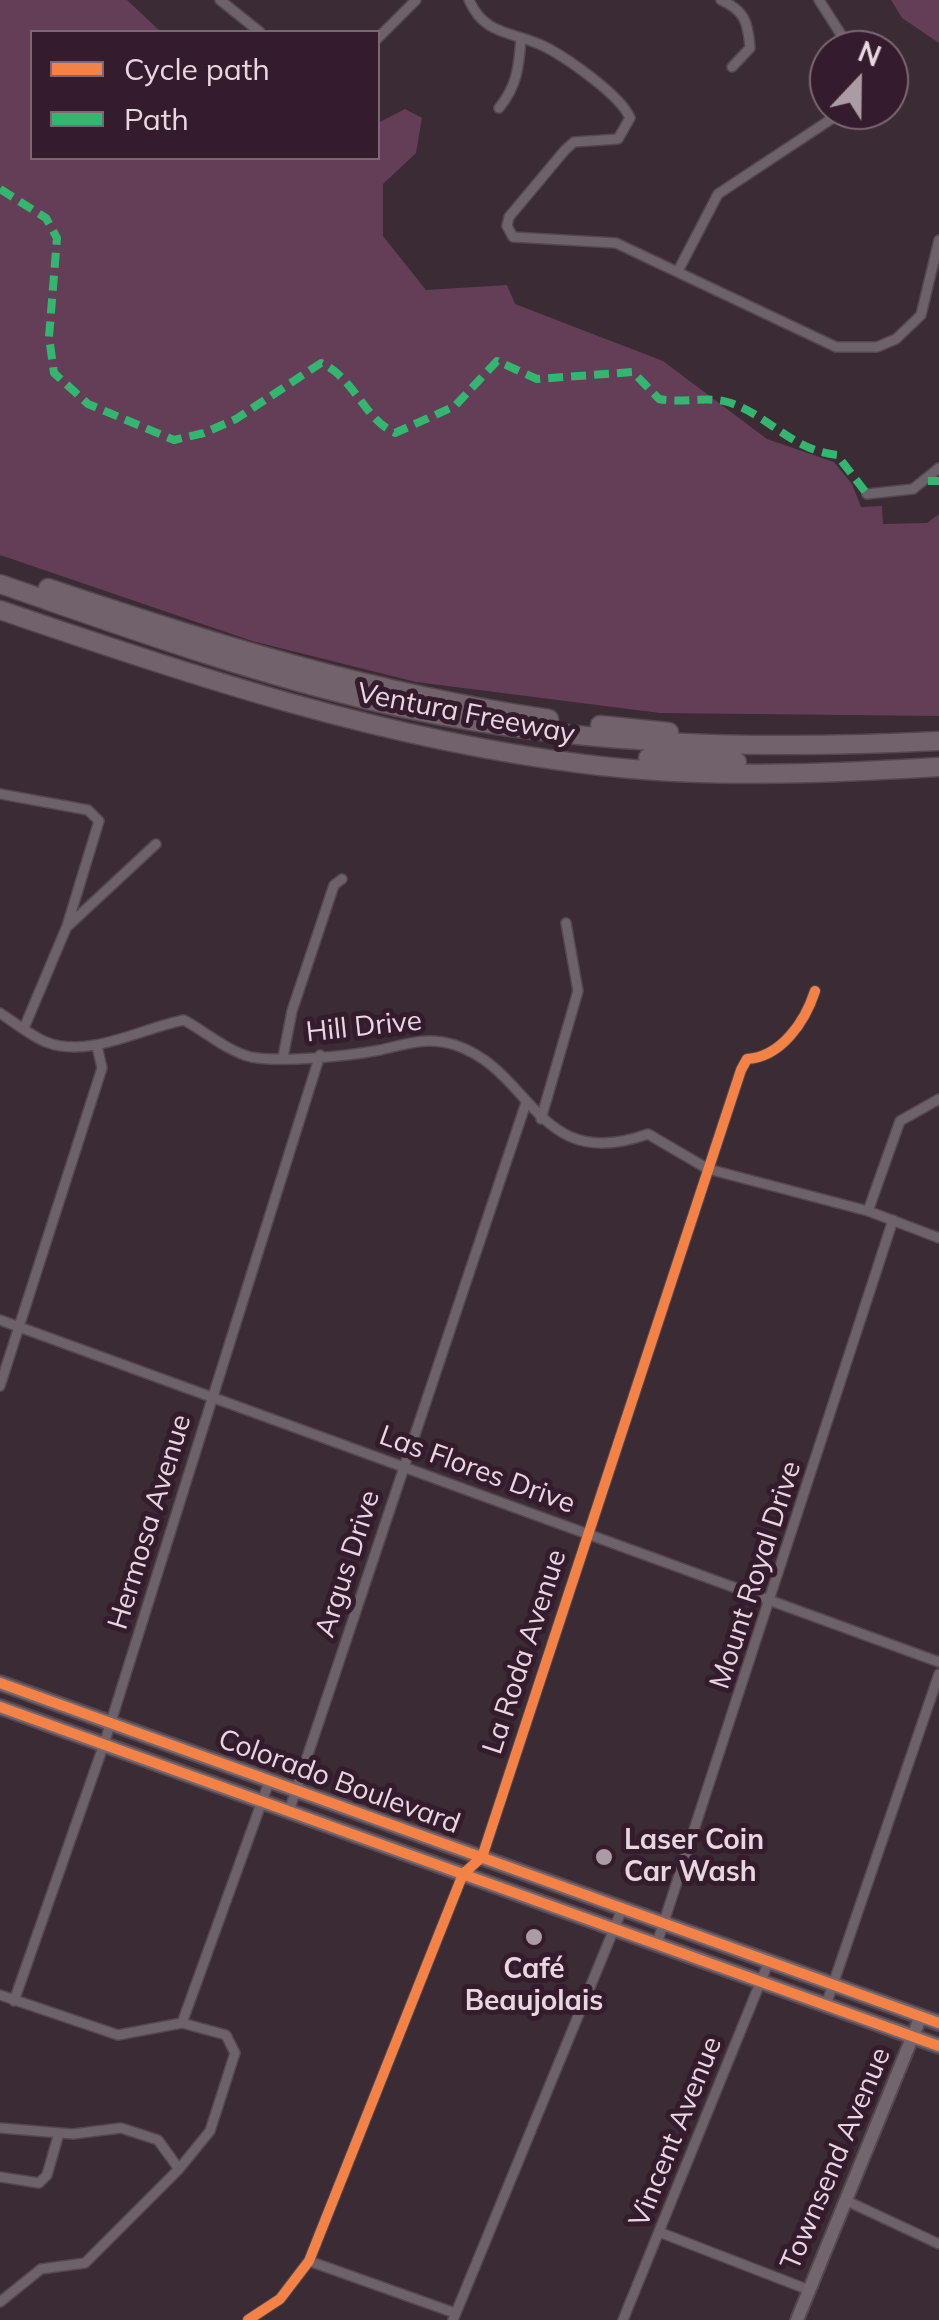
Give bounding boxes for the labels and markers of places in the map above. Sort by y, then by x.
place label: Laser Coin Car Wash [624,1824,764,1890]
marker: Laser Coin Car Wash [593,1846,615,1868]
marker: Café Beaujolais [523,1926,545,1948]
place label: Café Beaujolais [465,1953,603,2019]

